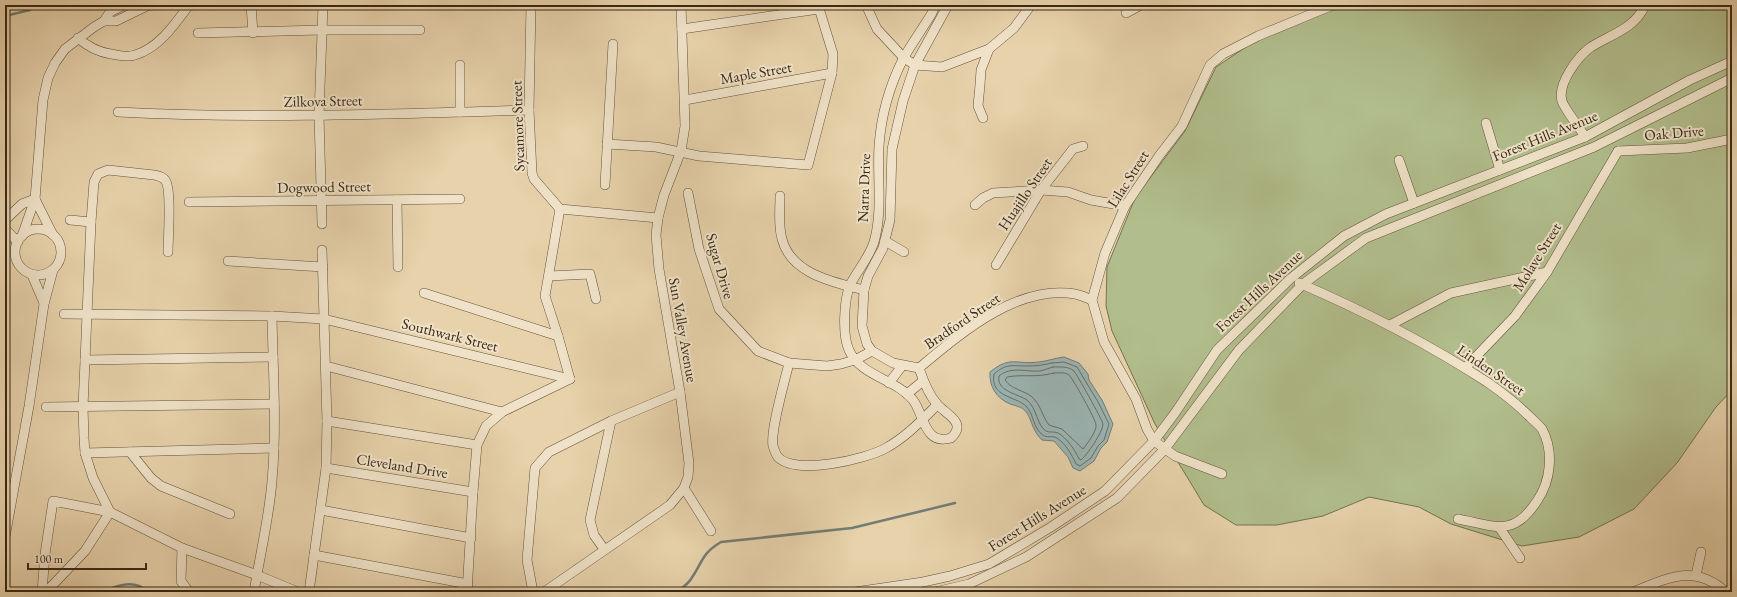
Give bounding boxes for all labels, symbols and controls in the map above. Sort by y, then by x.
street label: Maple Street [719,57,793,88]
street label: Sycamore Street [506,80,529,172]
street label: Zilkova Street [283,90,363,111]
street label: Forest Hills Avenue [1489,106,1600,165]
street label: Oak Drive [1643,120,1705,145]
street label: Lilac Street [1103,146,1153,211]
street label: Narra Drive [853,153,874,223]
street label: Huajillo Street [993,154,1056,234]
street label: Dogwood Street [277,176,371,197]
street label: Molave Street [1508,219,1565,295]
street label: Sugar Drive [702,231,739,301]
street label: Forest Hills Avenue [1211,245,1306,336]
street label: Sun Valley Avenue [665,276,702,384]
street label: Bradford Street [920,288,1004,353]
street label: Southwark Street [400,313,500,356]
street label: Linden Street [1454,340,1529,399]
street label: Cleveland Drive [355,449,449,482]
street label: Forest Hills Avenue [984,480,1089,555]
scale bar [28,545,146,571]
text: 100 m [34,551,64,567]

